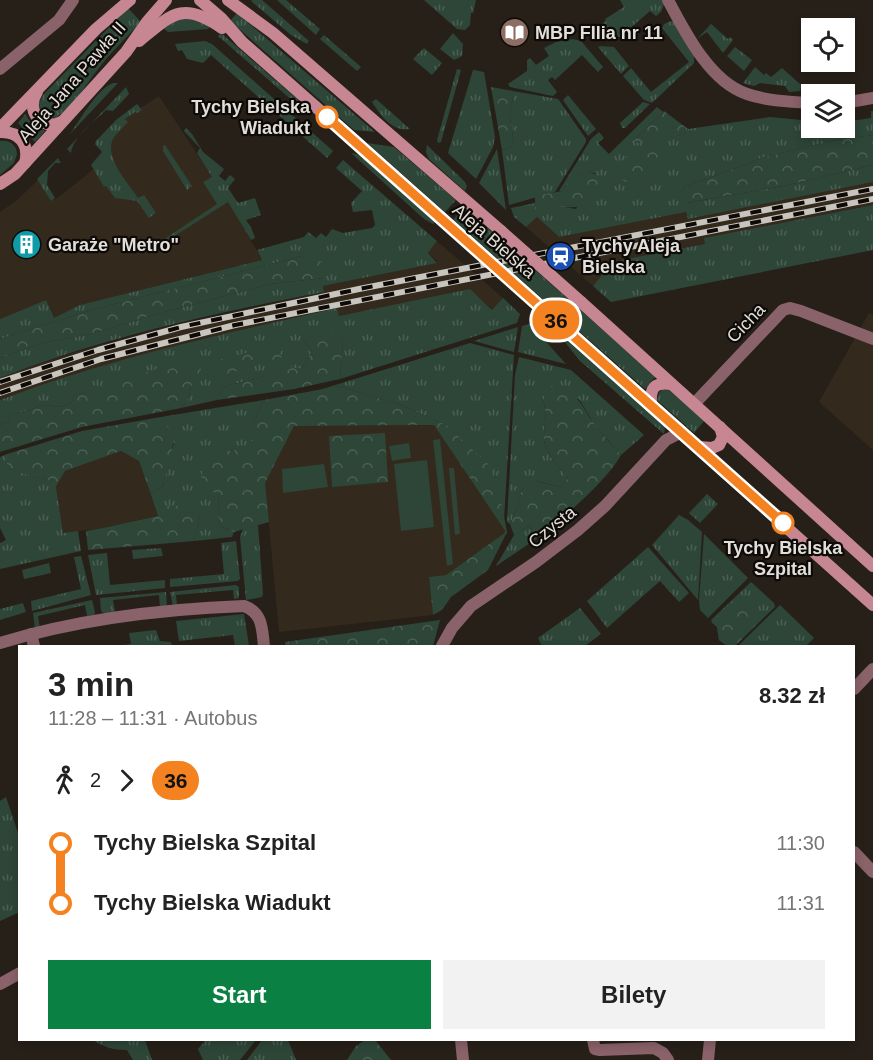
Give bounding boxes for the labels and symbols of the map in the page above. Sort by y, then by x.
library icon: MBP FIlia nr 11 [498,17,530,49]
street label: Aleja Jana Pawła II [14,18,130,146]
place label: MBP FIlia nr 11 [535,23,663,43]
place label: Tychy Bielska Wiadukt [191,97,311,138]
marker: Tychy Bielska Wiadukt [316,106,338,128]
street label: Aleja Bielska [449,200,540,283]
building icon: Garaże "Metro" [11,229,43,261]
place label: Garaże "Metro" [48,235,179,255]
place label: Tychy Aleja Bielska [582,236,681,277]
station icon: Tychy Aleja Bielska [545,240,577,272]
street label: Cicha [723,299,770,347]
line badge: 36 [529,300,583,340]
street label: Czysta [524,501,580,552]
marker: Tychy Bielska Szpital [772,512,794,534]
place label: Tychy Bielska Szpital [724,538,843,579]

